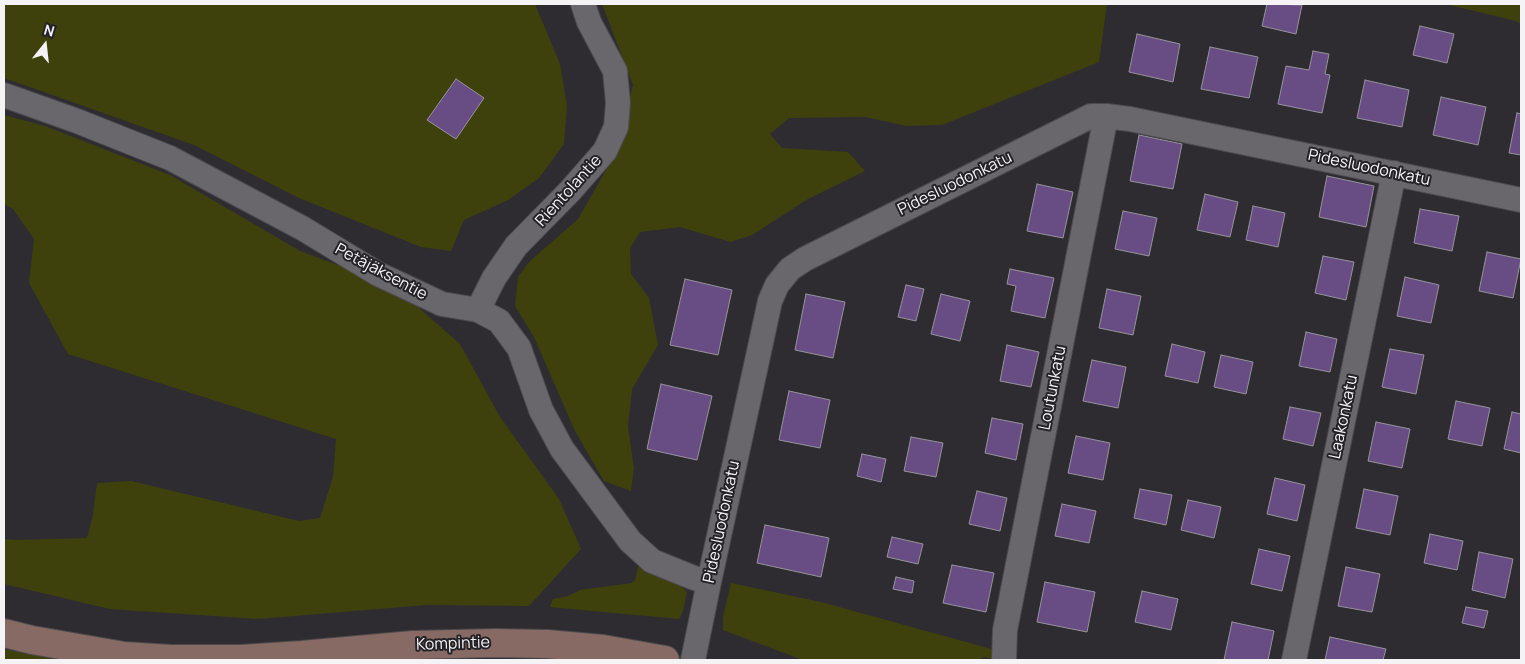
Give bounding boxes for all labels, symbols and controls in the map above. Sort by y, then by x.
north arrow [20,20,70,70]
text: N [42,20,57,41]
street label: Pidesluodonkatu [1306,146,1432,190]
street label: Pidesluodonkatu [895,148,1015,220]
street label: Rientolantie [532,151,606,231]
street label: Petäjäksentie [332,240,430,304]
street label: Loutunkatu [1035,344,1071,432]
street label: Laakonkatu [1326,373,1362,461]
street label: Pidesluodonkatu [700,459,744,585]
street label: Kompintie [416,633,490,655]

